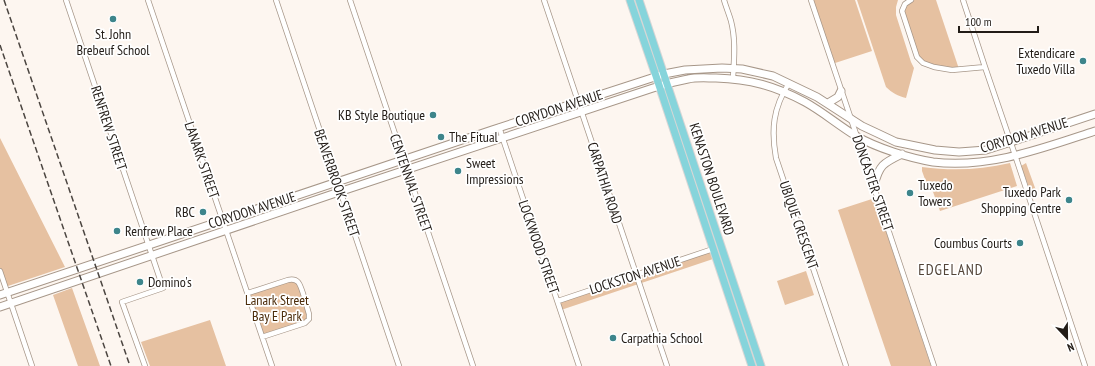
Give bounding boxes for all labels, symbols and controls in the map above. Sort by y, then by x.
scale bar [959,8,1038,34]
marker: St. John Brebeuf School [108,14,118,24]
text: 100 m [965,14,992,29]
place label: St. John Brebeuf School [76,25,150,59]
place label: Extendicare Tuxedo Villa [1016,44,1075,78]
marker: Extendicare Tuxedo Villa [1078,56,1088,66]
street label: RENFREW STREET [87,83,131,173]
street label: CORYDON AVENUE [513,85,605,131]
place label: KB Style Boutique [338,106,425,124]
marker: KB Style Boutique [428,110,438,120]
street label: CORYDON AVENUE [978,113,1070,157]
street label: LANARK STREET [180,119,224,202]
street label: KENASTON BOULEVARD [685,121,739,237]
street label: BEAVERBROOK STREET [310,127,364,240]
place label: The Fitual [449,128,499,146]
street label: CENTENNIAL STREET [386,132,436,235]
marker: The Fitual [436,132,446,142]
street label: DONCASTER STREET [848,133,898,234]
street label: CARPATHIA ROAD [583,140,627,226]
place label: Sweet Impressions [466,154,524,188]
marker: Sweet Impressions [453,166,463,176]
place label: Tuxedo Towers [918,176,953,210]
street label: UBIQUE CRESCENT [775,178,823,272]
place label: Tuxedo Park Shopping Centre [981,183,1062,217]
street label: CORYDON AVENUE [206,187,298,233]
marker: Tuxedo Towers [905,188,915,198]
marker: Tuxedo Park Shopping Centre [1064,195,1074,205]
street label: LOCKWOOD STREET [515,198,564,297]
place label: RBC [175,203,196,221]
marker: RBC [198,207,208,217]
place label: Renfrew Place [125,222,193,240]
marker: Renfrew Place [112,226,122,236]
place label: Coumbus Courts [934,234,1012,252]
marker: Coumbus Courts [1015,238,1025,248]
street label: LOCKSTON AVENUE [587,252,683,298]
district label: EDGELAND [918,260,984,279]
place label: Domino's [148,273,192,291]
marker: Domino's [135,277,145,287]
park label: Lanark Street Bay E Park [245,291,309,325]
north arrow [1047,318,1087,358]
place label: Carpathia School [621,329,703,347]
marker: Carpathia School [608,333,618,343]
text: N [1065,340,1076,355]

